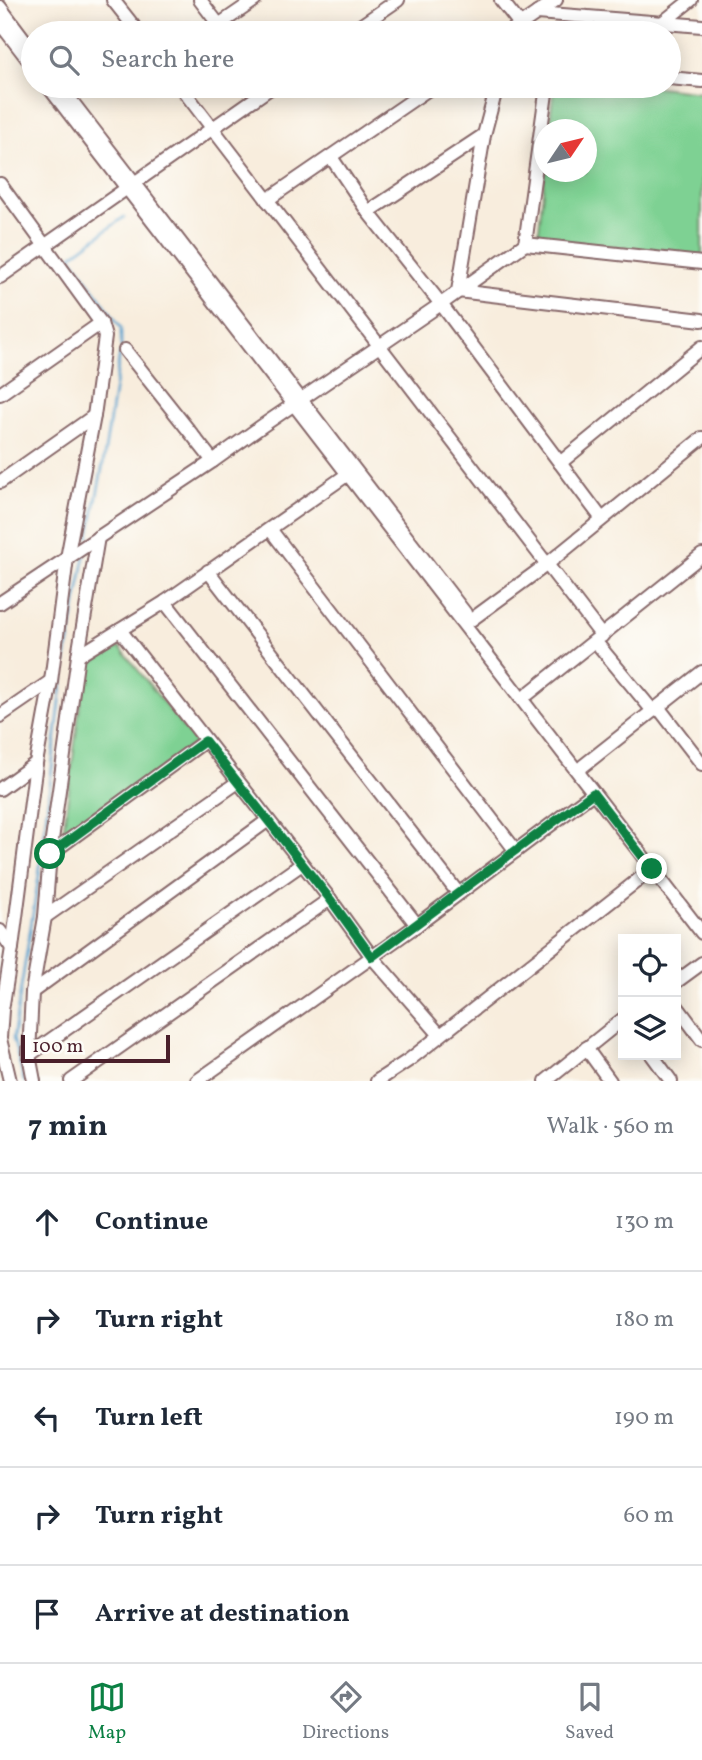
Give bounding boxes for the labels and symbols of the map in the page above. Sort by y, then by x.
north arrow [534,119,597,182]
route start [34,838,65,869]
route end [636,853,667,884]
scale bar [21,1032,170,1064]

